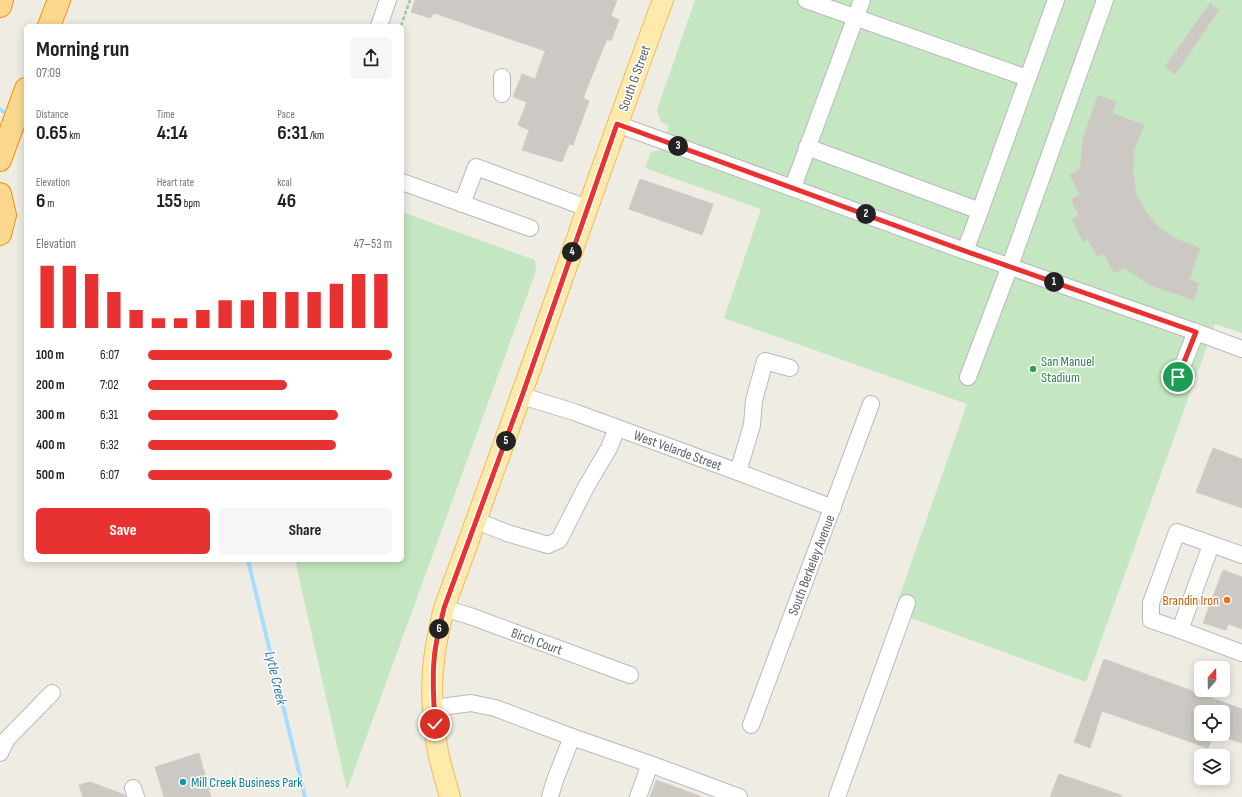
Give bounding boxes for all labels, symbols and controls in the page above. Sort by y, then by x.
text: Morning run [36,36,129,63]
button: share [350,37,392,79]
street label: South G Street [615,43,654,113]
text: 07:09 [36,65,61,81]
text: Distance [36,108,68,121]
text: Time [157,108,175,121]
text: Pace [277,108,295,121]
text: 0.65 [36,121,67,145]
text: 4:14 [157,121,188,145]
text: 6:31 [277,121,308,145]
text: km [67,129,80,142]
text: /km [308,129,324,142]
pin: 3 [668,136,688,156]
text: 3 [676,139,680,152]
text: Elevation [36,176,70,189]
text: Heart rate [157,176,194,189]
text: kcal [277,176,292,189]
text: 6 [36,189,45,213]
text: 155 [157,189,182,213]
text: 46 [277,189,296,213]
text: m [45,197,54,210]
text: bpm [182,197,200,210]
pin: 2 [856,204,876,224]
text: 2 [864,207,868,220]
text: Elevation [36,236,76,252]
text: 47–53 m [354,236,392,252]
pin: 4 [562,242,582,262]
text: 4 [569,245,575,258]
pin: 1 [1044,272,1064,292]
text: 1 [1052,275,1056,288]
text: 100 m [36,347,64,363]
text: 6:07 [100,347,119,363]
place label: San Manuel Stadium [1041,353,1094,386]
pin [1161,360,1195,394]
marker: San Manuel Stadium [1028,364,1038,374]
icon: arrive [1167,366,1189,388]
text: 200 m [36,377,65,393]
text: 7:02 [100,377,119,393]
text: 300 m [36,407,65,423]
text: 6:31 [100,407,118,423]
street label: West Velarde Street [631,427,724,474]
pin: 5 [496,431,516,451]
text: 5 [504,434,508,447]
text: 400 m [36,437,65,453]
text: 6:32 [100,437,119,453]
text: 500 m [36,467,65,483]
text: 6:07 [100,467,119,483]
button: Save [36,508,210,554]
button: Share [218,508,392,554]
street label: South Berkeley Avenue [784,512,839,618]
place label: Brandin Iron [1163,592,1219,609]
marker: Brandin Iron [1222,595,1232,605]
pin: 6 [429,619,449,639]
text: 6 [436,622,442,635]
street label: Birch Court [509,624,565,659]
water label: Lytle Creek [260,649,291,707]
north arrow [1194,661,1230,697]
map controls [1194,661,1230,785]
button: locate [1194,705,1230,741]
pin [418,707,452,741]
icon: check [424,713,446,735]
button: layers [1194,749,1230,785]
place label: Mill Creek Business Park [191,774,303,791]
marker: Mill Creek Business Park [178,777,188,787]

